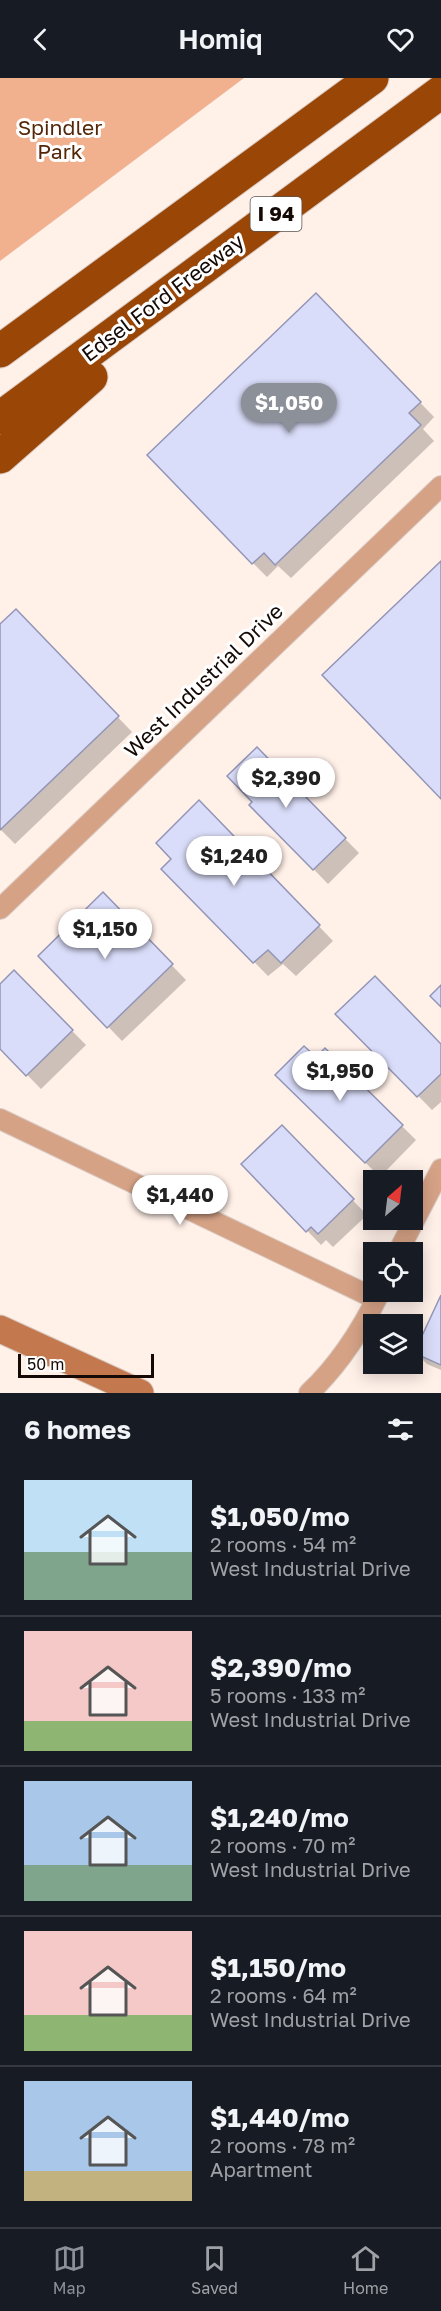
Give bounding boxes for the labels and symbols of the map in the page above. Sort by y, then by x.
park label: Spindler Park [18,114,102,164]
road number: I 94 [250,197,302,231]
street label: Edsel Ford Freeway [76,228,249,367]
pin: $1,050 [240,383,338,434]
street label: West Industrial Drive [119,598,288,763]
pin: $2,390 [237,758,335,809]
pin: $1,240 [185,836,283,887]
pin: $1,150 [56,909,154,960]
pin: $1,950 [291,1051,389,1102]
north arrow [363,1170,423,1230]
pin: $1,440 [131,1175,229,1226]
scale bar [18,1351,154,1378]

